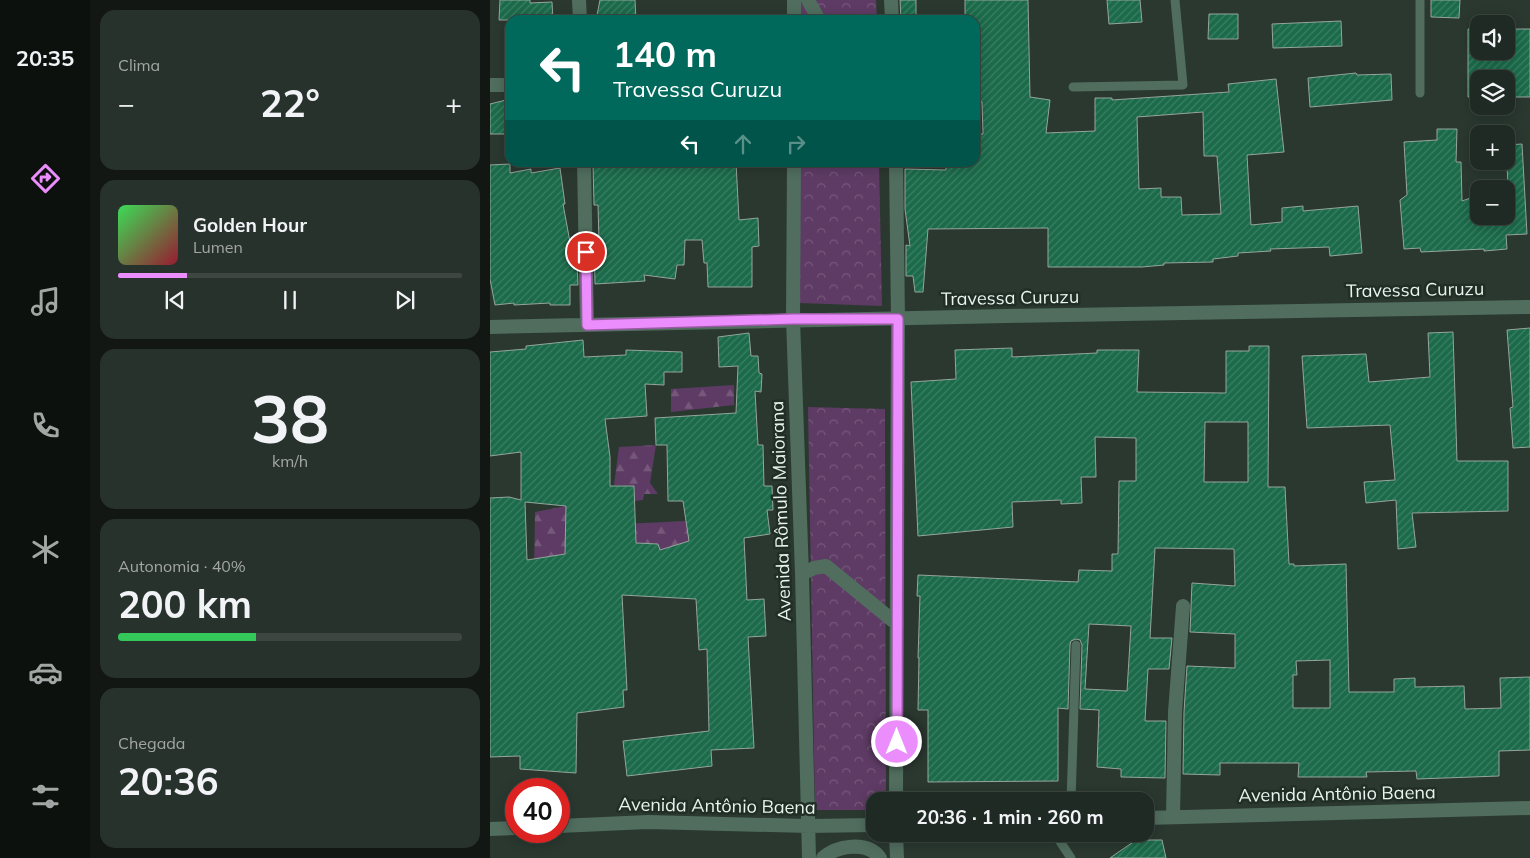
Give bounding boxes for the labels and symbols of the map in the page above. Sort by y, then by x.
pin [565,231,607,273]
street label: Travessa Curuzu [1346,277,1484,302]
street label: Travessa Curuzu [941,285,1079,310]
street label: Avenida Rômulo Maiorana [765,400,796,622]
position arrow [870,715,922,767]
speed limit sign: 40 [505,778,570,843]
street label: Avenida Antônio Baena [1238,780,1436,807]
street label: Avenida Antônio Baena [618,792,816,819]

